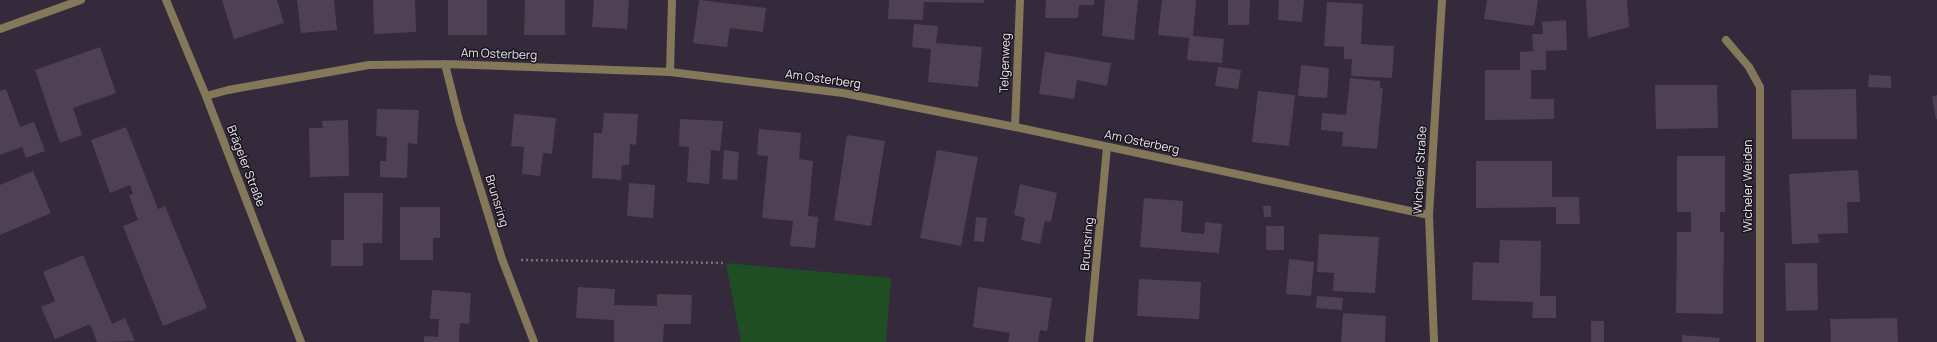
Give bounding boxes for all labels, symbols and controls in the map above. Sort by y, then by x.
street label: Telgenweg [995,33,1014,93]
street label: Am Osterberg [461,44,537,63]
street label: Am Osterberg [784,65,862,92]
street label: Brägeler Straße [223,123,270,209]
street label: Am Osterberg [1103,125,1181,158]
street label: Wicheler Straße [1409,125,1430,214]
street label: Wicheler Weiden [1739,140,1756,232]
street label: Brunsring [482,173,513,229]
street label: Brunsring [1076,217,1097,271]

